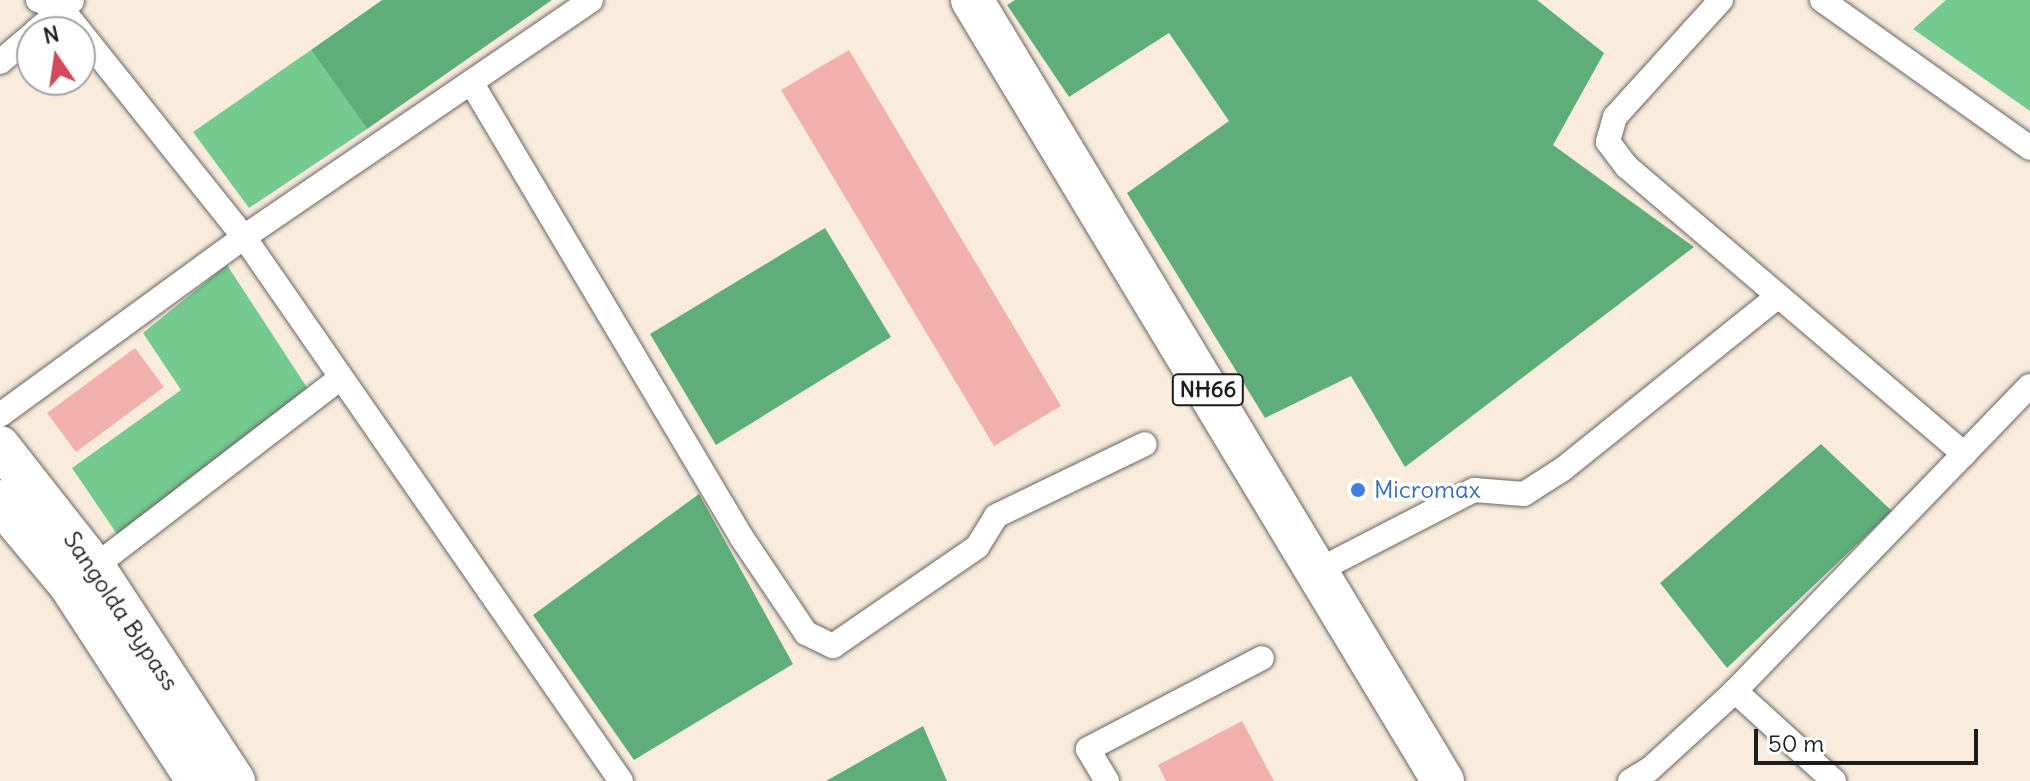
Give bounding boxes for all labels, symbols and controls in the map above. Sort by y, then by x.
north arrow [16,16,96,96]
text: N [40,19,62,50]
road number: NH66 [1170,372,1246,408]
place label: Micromax [1374,476,1481,504]
marker: Micromax [1349,481,1367,499]
street label: Sangolda Bypass [57,526,185,696]
scale bar [1758,713,1982,763]
text: 50 m [1768,728,1824,758]

